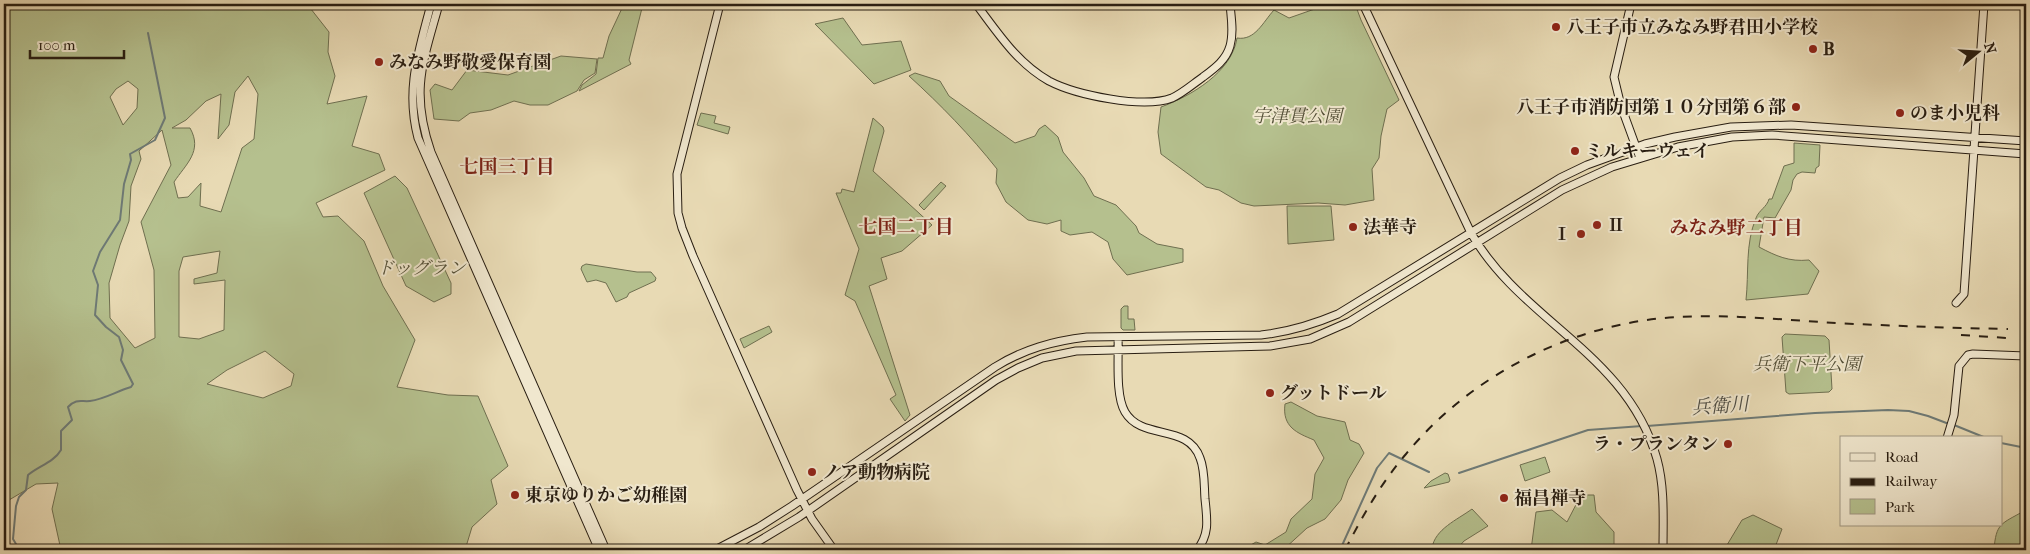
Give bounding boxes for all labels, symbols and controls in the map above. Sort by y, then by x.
place label: 八王子市立みなみ野君田小学校 [1566,17,1818,38]
marker: 八王子市立みなみ野君田小学校 [1550,21,1562,33]
scale bar [30,28,124,60]
north arrow [1952,28,2002,78]
text: 100 m [38,36,76,54]
place label: B [1823,39,1835,60]
text: N [1980,40,2000,56]
marker: B [1807,43,1819,55]
place label: みなみ野敬愛保育園 [389,52,551,73]
marker: みなみ野敬愛保育園 [373,56,385,68]
place label: 八王子市消防団第１０分団第６部 [1516,97,1786,118]
marker: 八王子市消防団第１０分団第６部 [1790,101,1802,113]
place label: のま小児科 [1910,103,2000,124]
park label: 宇津貫公園 [1252,106,1345,127]
marker: のま小児科 [1894,107,1906,119]
place label: ミルキーウェイ [1585,141,1710,162]
marker: ミルキーウェイ [1569,145,1581,157]
district label: 七国三丁目 [459,156,555,178]
place label: Ⅱ [1607,215,1625,236]
district label: 七国二丁目 [858,216,954,238]
place label: 法華寺 [1363,217,1417,238]
district label: みなみ野二丁目 [1669,217,1803,239]
marker: Ⅱ [1591,219,1603,231]
marker: 法華寺 [1347,221,1359,233]
place label: Ⅰ [1553,224,1571,245]
marker: Ⅰ [1575,228,1587,240]
park label: ドッグラン [376,258,467,279]
park label: 兵衛下平公園 [1753,354,1864,375]
place label: グットドール [1280,383,1387,404]
marker: グットドール [1264,387,1276,399]
water label: 兵衛川 [1691,393,1751,419]
place label: ラ・プランタン [1593,434,1718,455]
legend [1840,436,2002,526]
marker: ラ・プランタン [1722,438,1734,450]
text: Road [1885,448,1919,466]
place label: ノア動物病院 [822,462,930,483]
marker: ノア動物病院 [806,466,818,478]
text: Railway [1885,472,1938,490]
place label: 東京ゆりかご幼稚園 [525,485,687,506]
place label: 福昌禅寺 [1514,488,1586,509]
marker: 東京ゆりかご幼稚園 [509,489,521,501]
marker: 福昌禅寺 [1498,492,1510,504]
text: Park [1885,498,1915,516]

